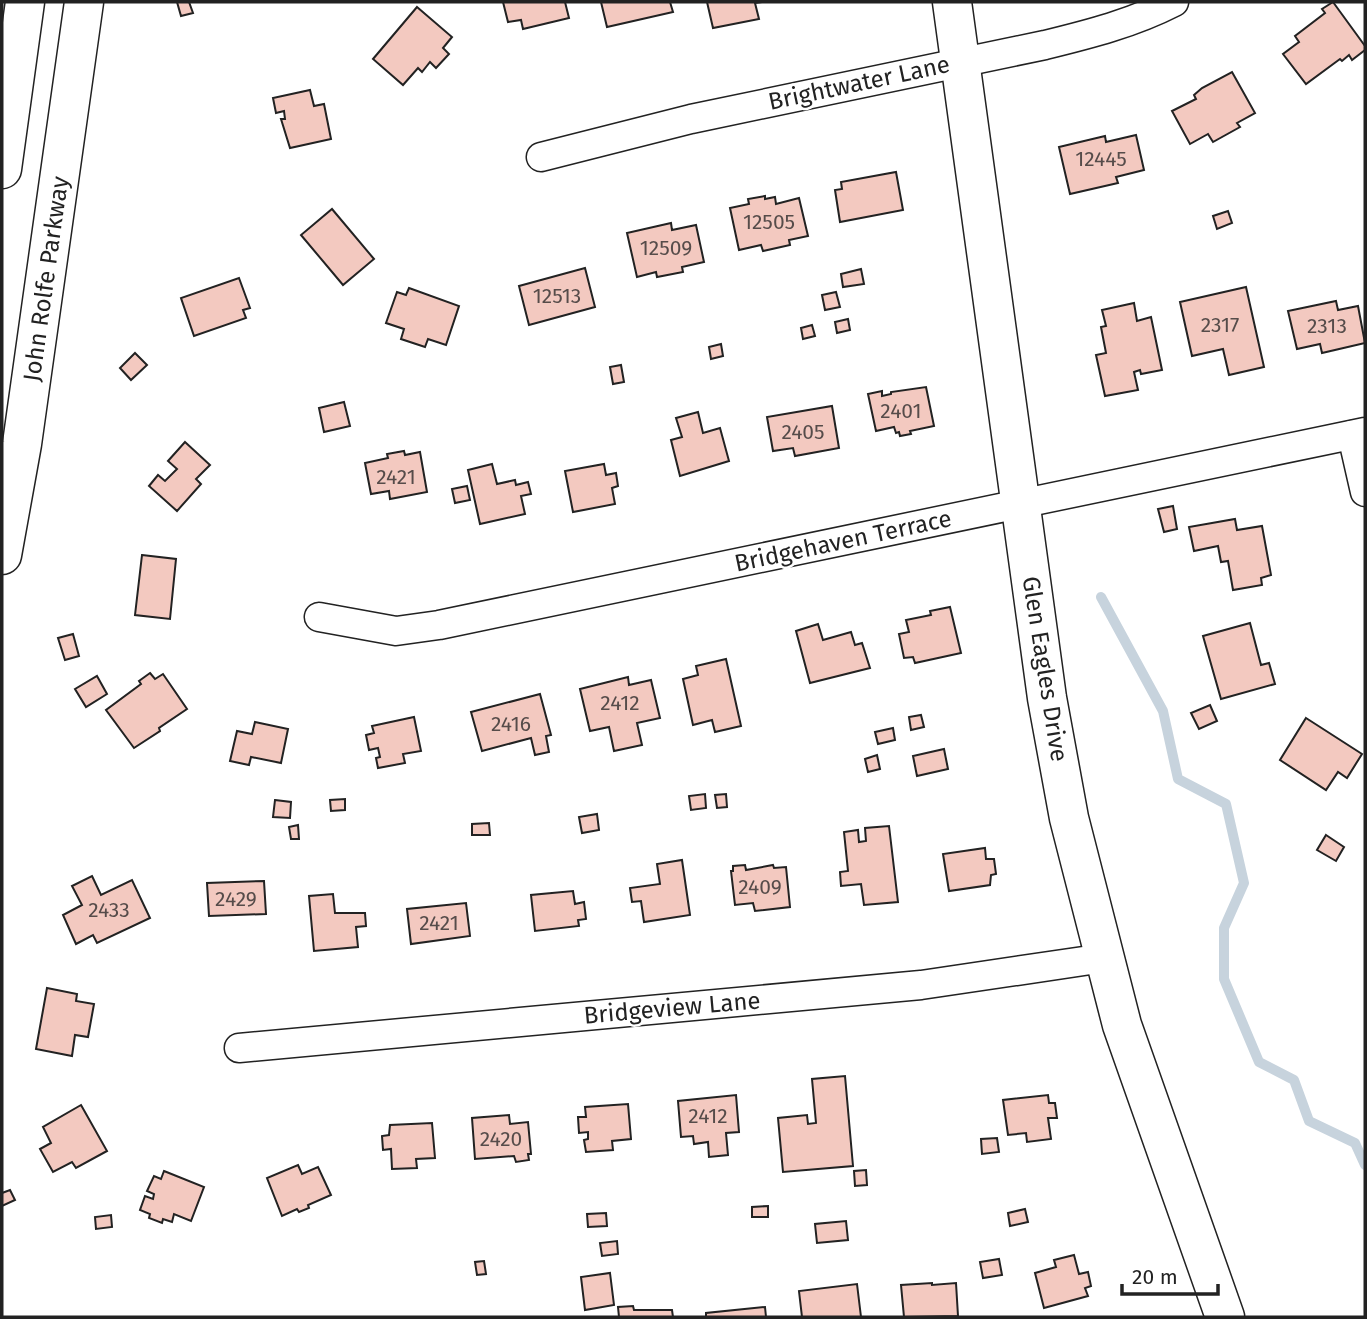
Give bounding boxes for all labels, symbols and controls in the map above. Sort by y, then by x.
street label: Brightwater Lane [766,50,952,116]
house number: 12445 [1075,146,1127,172]
street label: John Rolfe Parkway [18,174,74,383]
house number: 12505 [743,209,795,235]
house number: 12509 [640,235,692,261]
house number: 12513 [533,283,581,309]
house number: 2317 [1201,312,1239,338]
house number: 2313 [1307,313,1347,339]
house number: 2401 [880,398,922,424]
house number: 2405 [781,419,825,445]
house number: 2421 [376,464,416,490]
street label: Bridgehaven Terrace [732,504,954,578]
street label: Glen Eagles Drive [1017,574,1073,764]
house number: 2412 [600,690,640,716]
house number: 2416 [491,711,531,737]
house number: 2409 [738,874,782,900]
house number: 2429 [215,886,257,912]
house number: 2433 [88,897,130,923]
house number: 2421 [419,910,459,936]
street label: Bridgeview Lane [583,986,761,1030]
house number: 2412 [688,1103,728,1129]
house number: 2420 [480,1126,522,1152]
scale bar [1122,1252,1218,1296]
text: 20 m [1132,1264,1178,1290]

